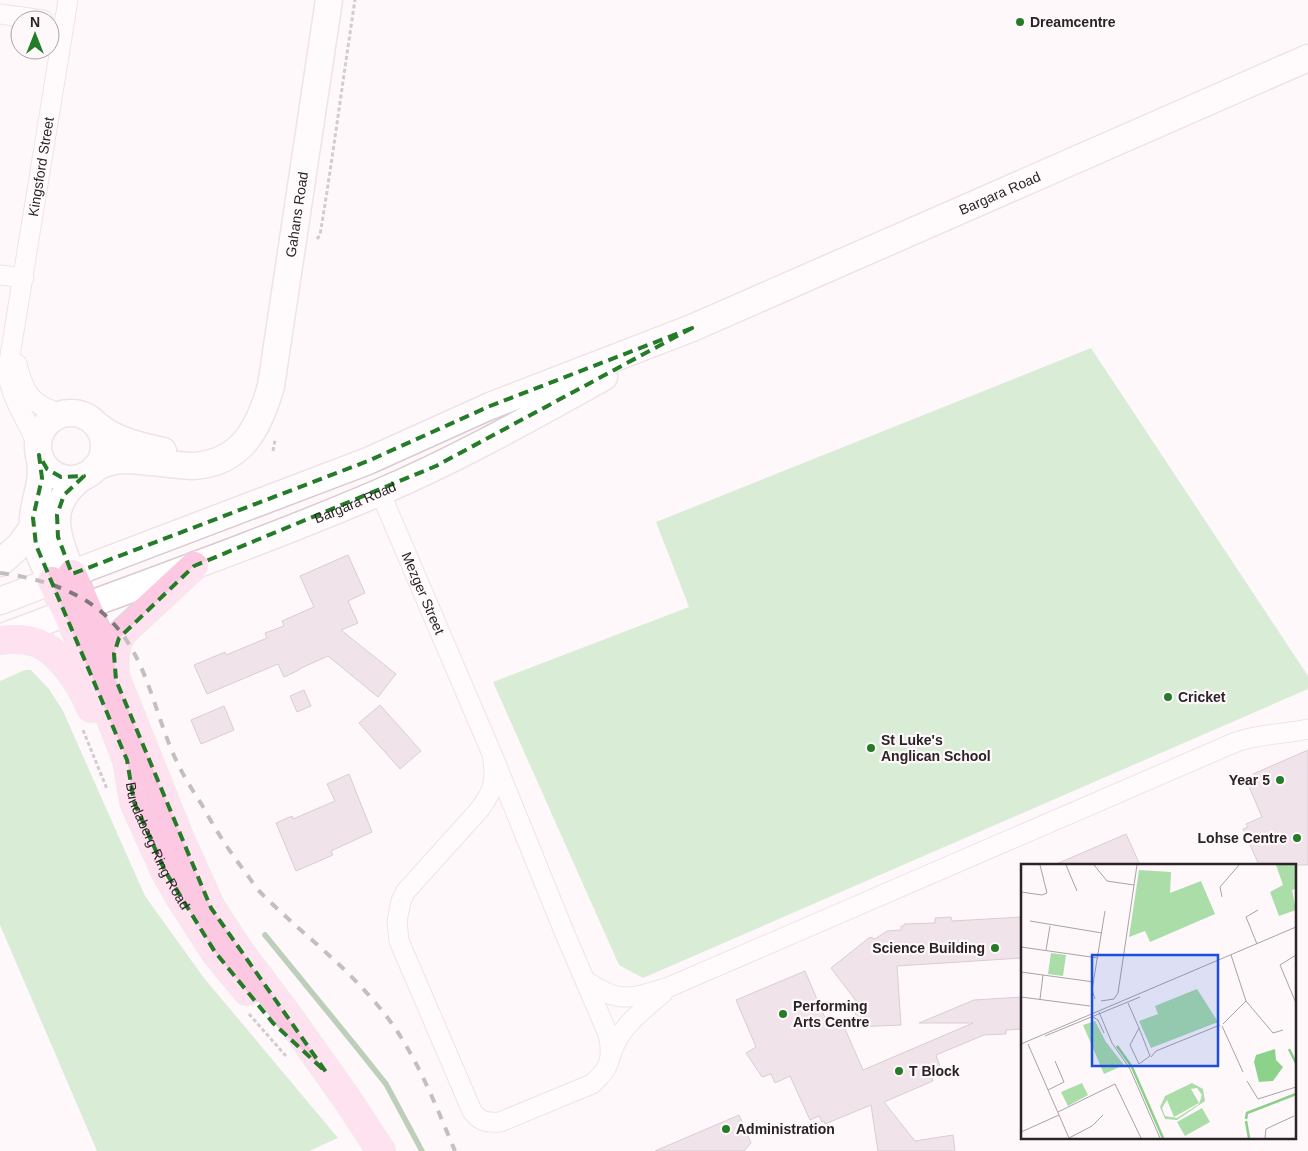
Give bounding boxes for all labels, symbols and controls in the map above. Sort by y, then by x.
north arrow [10,10,60,60]
text: N [30,14,40,30]
place label: Dreamcentre [1030,14,1116,30]
marker: Dreamcentre [1014,16,1026,28]
street label: Kingsford Street [25,116,57,218]
street label: Bargara Road [956,168,1043,218]
street label: Gahans Road [282,171,311,258]
street label: Bargara Road [312,478,398,527]
street label: Mezger Street [399,550,448,637]
place label: Cricket [1178,689,1226,705]
marker: Cricket [1162,691,1174,703]
place label: St Luke's Anglican School [881,732,991,764]
marker: St Luke's Anglican School [865,742,877,754]
place label: Year 5 [1229,772,1270,788]
marker: Year 5 [1274,774,1286,786]
street label: Bundaberg Ring Road [123,781,194,912]
place label: Lohse Centre [1198,830,1287,846]
marker: Lohse Centre [1291,832,1303,844]
inset map [1021,864,1296,1138]
place label: Science Building [872,940,985,956]
marker: Science Building [989,942,1001,954]
place label: Performing Arts Centre [793,998,869,1030]
marker: Performing Arts Centre [777,1008,789,1020]
place label: T Block [909,1063,960,1079]
marker: T Block [893,1065,905,1077]
place label: Administration [736,1121,835,1137]
marker: Administration [720,1123,732,1135]

